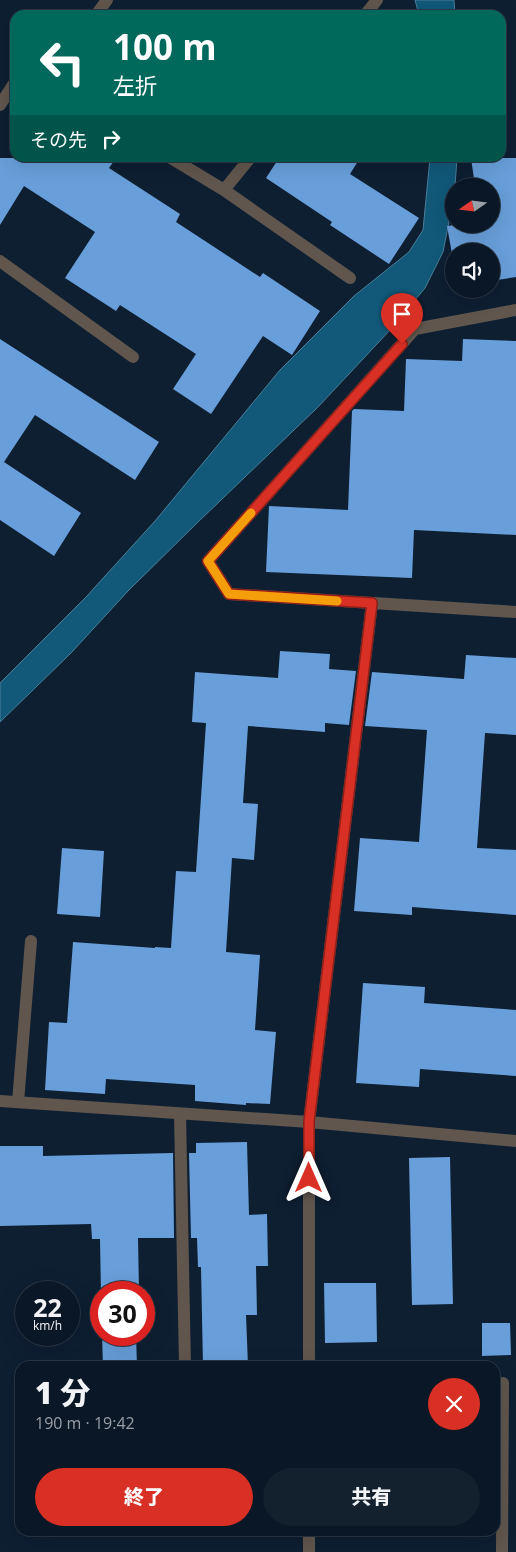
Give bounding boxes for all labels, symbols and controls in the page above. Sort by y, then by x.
text: 100 m [113,23,217,70]
icon: left [30,30,95,95]
text: 左折 [113,70,157,100]
icon: right [97,125,125,153]
text: その先 [30,127,87,153]
north arrow [445,178,500,232]
map controls [445,178,500,298]
button: sound [445,243,500,298]
pin [381,293,423,344]
icon: arrive [388,300,416,328]
position arrow [282,1151,334,1203]
speed limit sign: 30 [90,1281,155,1346]
text: 22 [33,1290,62,1324]
text: km/h [33,1317,62,1334]
text: 1 分 [35,1372,90,1413]
button: close [428,1378,480,1430]
text: 190 m · 19:42 [35,1412,135,1434]
button: 終了 [35,1468,253,1526]
button: 共有 [263,1468,480,1526]

